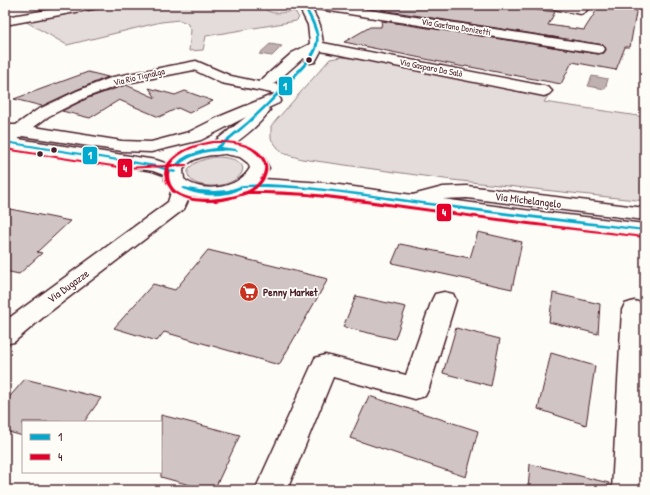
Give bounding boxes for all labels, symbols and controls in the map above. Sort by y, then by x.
street label: Via Gaetano Donizetti [420,16,492,38]
unlabelled marker [304,55,314,65]
street label: Via Gasparo Da Salò [398,56,464,80]
street label: Via Rio Tignalga [112,65,166,89]
line badge: 1 [278,76,293,96]
text: 1 [283,79,287,93]
unlabelled marker [49,145,59,155]
line badge: 1 [82,146,98,165]
text: 1 [88,148,92,162]
unlabelled marker [35,149,45,159]
line badge: 4 [117,158,133,178]
text: 4 [123,161,127,175]
street label: Via Michelangelo [494,189,562,211]
line badge: 4 [436,203,452,222]
text: 4 [442,205,446,219]
street label: Via Dugazze [44,266,92,306]
supermarket icon: Penny Market [238,281,260,303]
place label: Penny Market [263,285,319,300]
legend [22,421,162,473]
text: 1 [58,428,62,445]
text: 4 [58,448,63,465]

